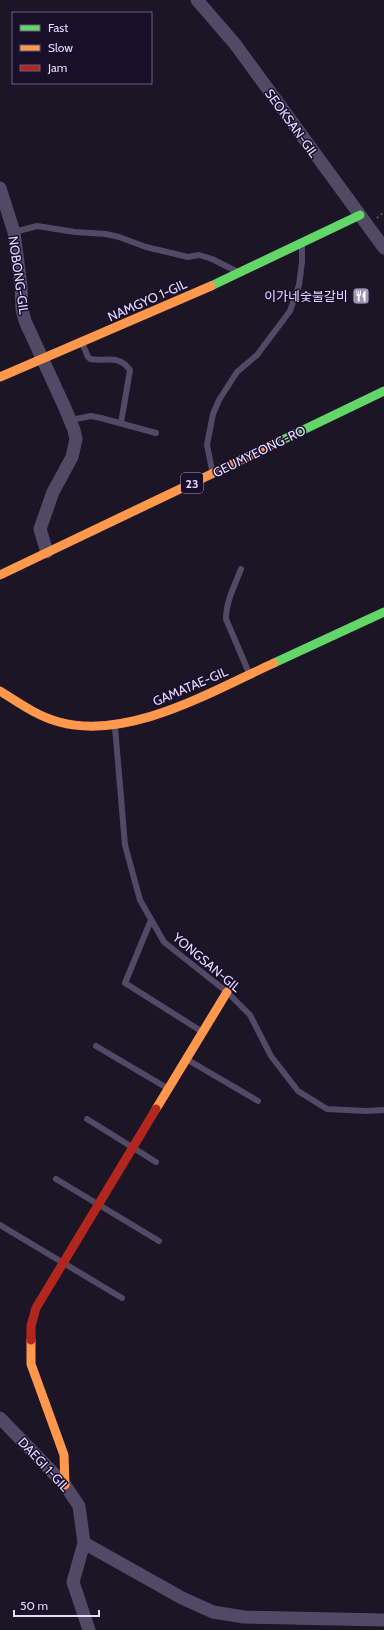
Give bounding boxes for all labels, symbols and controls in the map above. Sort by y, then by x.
legend [12,12,152,84]
text: Fast [48,20,68,35]
text: Slow [48,40,73,55]
text: Jam [47,60,67,75]
street label: SEOKSAN-GIL [262,86,322,161]
street label: NOBONG-GIL [6,235,32,316]
street label: NAMGYO 1-GIL [105,275,189,325]
restaurant icon: 이가네숯불갈비 [351,286,371,306]
place label: 이가네숯불갈비 [264,288,348,304]
street label: GEUMYEONG-RO [210,422,308,480]
road number: 23 [181,473,203,493]
street label: GAMATAE-GIL [150,663,230,709]
street label: YONGSAN-GIL [169,928,245,995]
street label: DAEGI 1-GIL [15,1434,73,1495]
scale bar [14,1592,99,1618]
text: 50 m [20,1598,48,1613]

